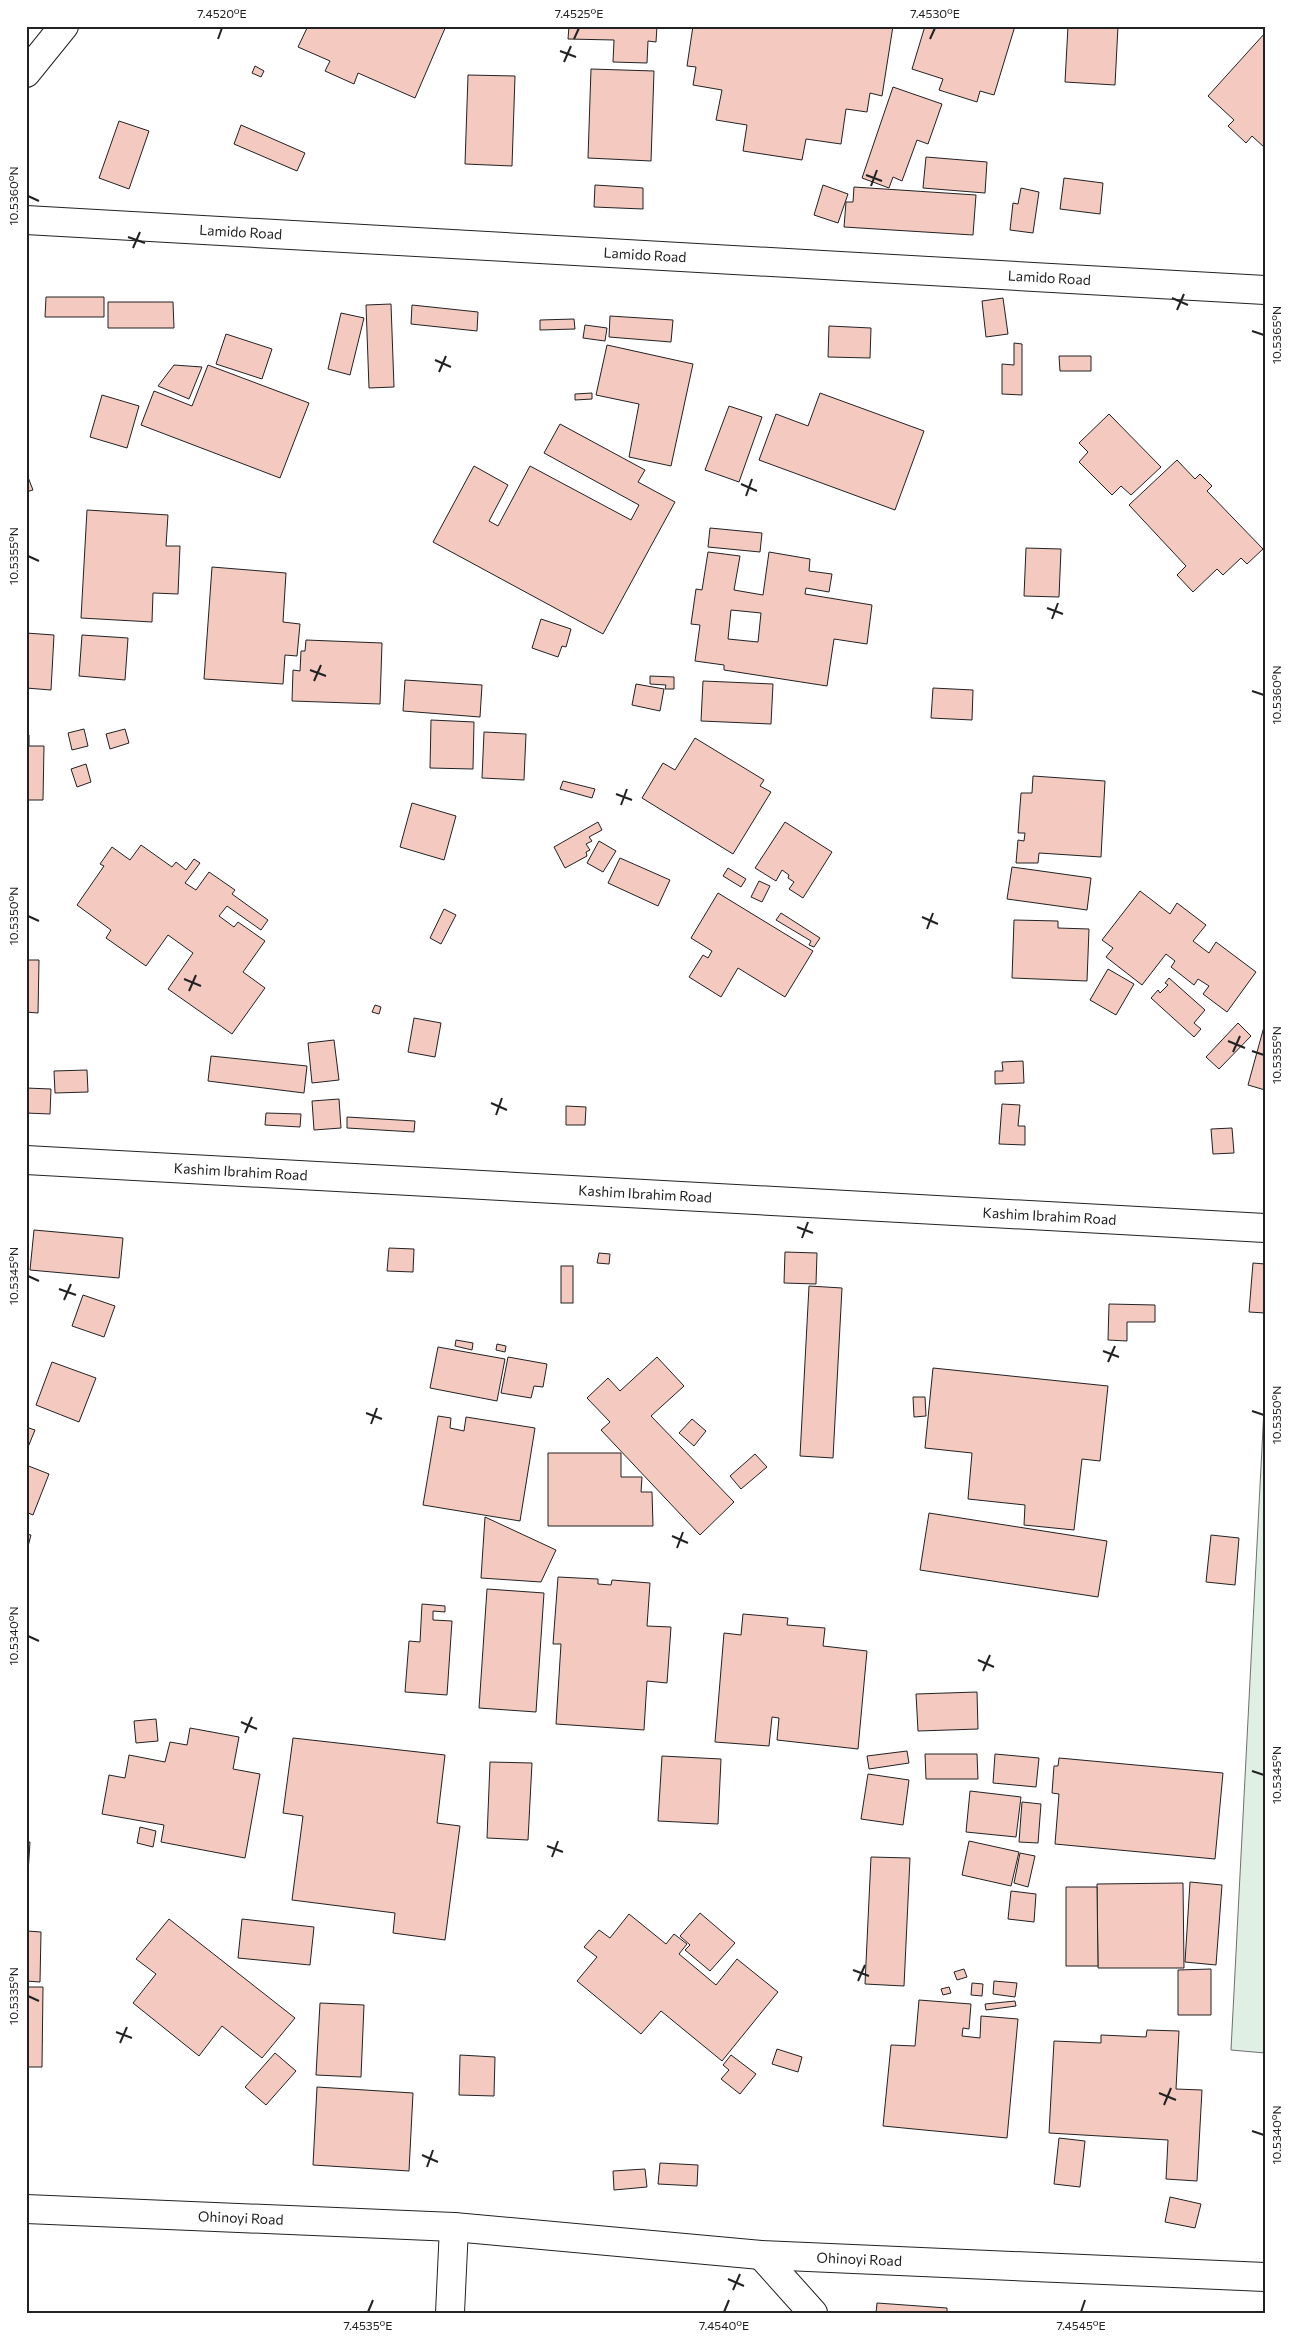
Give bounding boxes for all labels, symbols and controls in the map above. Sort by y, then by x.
text: 7.4520°E [197,6,247,20]
text: 7.4525°E [555,6,603,20]
text: 7.4530°E [910,6,960,20]
text: 10.5360°N [6,166,20,226]
street label: Lamido Road [199,221,283,242]
street label: Lamido Road [603,244,687,265]
street label: Lamido Road [1007,266,1091,288]
text: 10.5365°N [1269,306,1283,364]
text: 10.5355°N [6,527,20,585]
text: 10.5360°N [1269,665,1283,725]
text: 10.5350°N [6,887,20,945]
text: 10.5355°N [1269,1026,1283,1084]
street label: Kashim Ibrahim Road [173,1159,308,1183]
street label: Kashim Ibrahim Road [578,1181,712,1206]
street label: Kashim Ibrahim Road [982,1204,1117,1228]
text: 10.5345°N [6,1247,20,1305]
text: 10.5350°N [1269,1386,1283,1444]
text: 10.5340°N [6,1606,20,1666]
text: 10.5345°N [1269,1746,1283,1804]
text: 10.5335°N [6,1967,20,2025]
text: 10.5340°N [1269,2105,1283,2165]
street label: Ohinoyi Road [198,2207,284,2228]
street label: Ohinoyi Road [816,2248,902,2269]
text: 7.4535°E [344,2318,392,2332]
text: 7.4540°E [699,2318,749,2332]
text: 7.4545°E [1056,2318,1106,2332]

